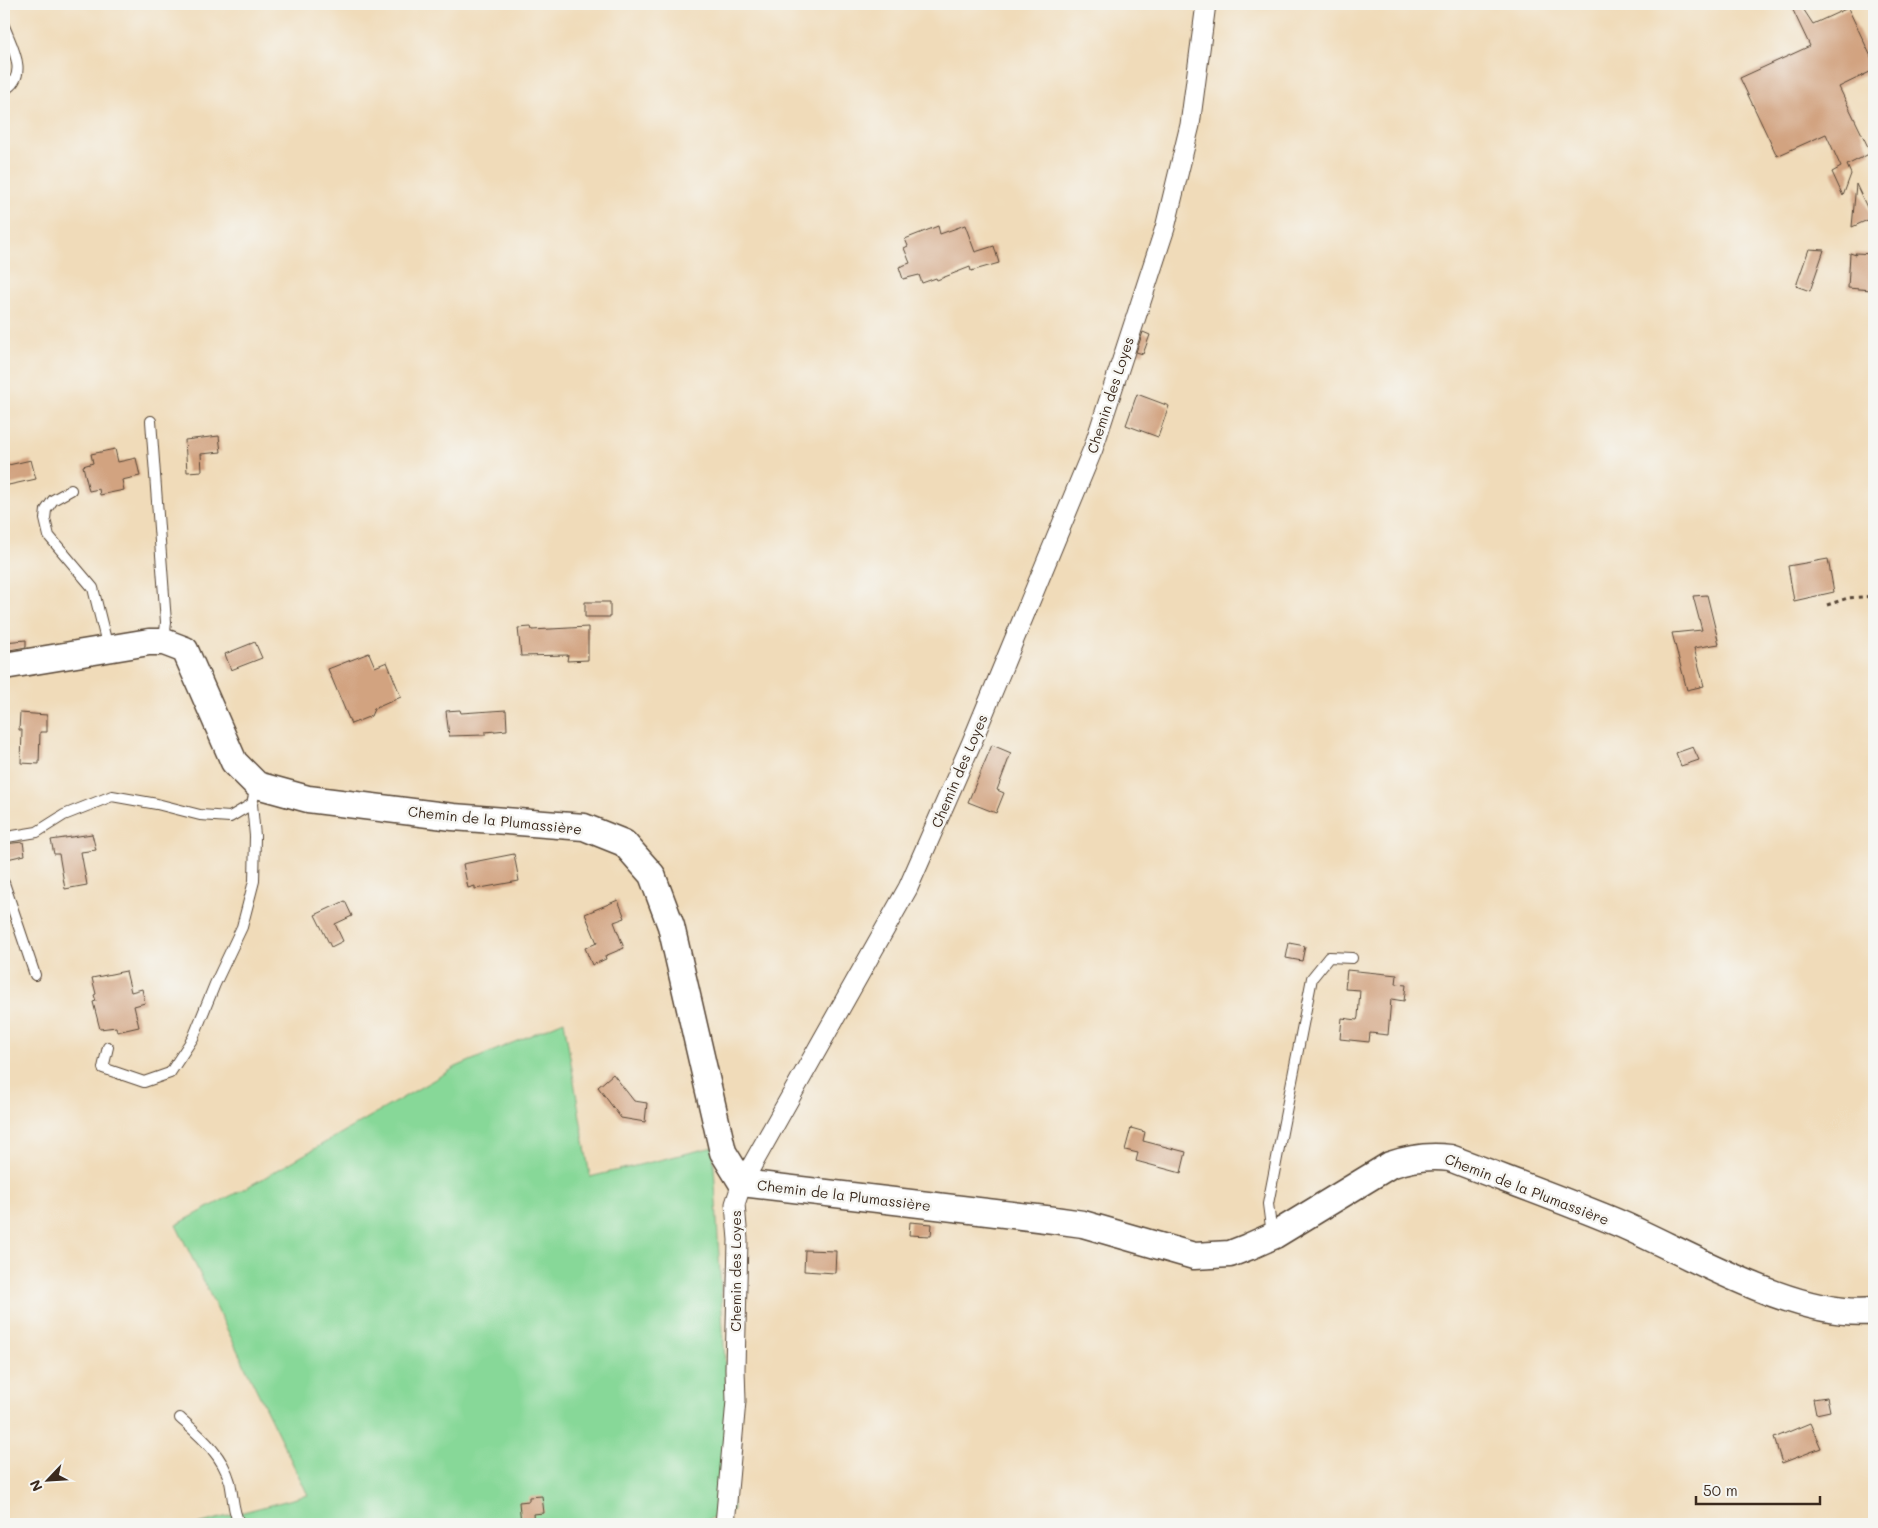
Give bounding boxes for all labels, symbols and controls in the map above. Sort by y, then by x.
street label: Chemin des Loyes [1082,334,1138,456]
street label: Chemin des Loyes [927,711,991,831]
street label: Chemin de la Plumassière [407,801,583,839]
street label: Chemin de la Plumassière [1442,1149,1612,1229]
street label: Chemin de la Plumassière [756,1175,932,1215]
street label: Chemin des Loyes [726,1210,745,1332]
north arrow [22,1456,72,1506]
scale bar [1696,1473,1819,1505]
text: N [25,1477,47,1495]
text: 50 m [1703,1480,1738,1500]

